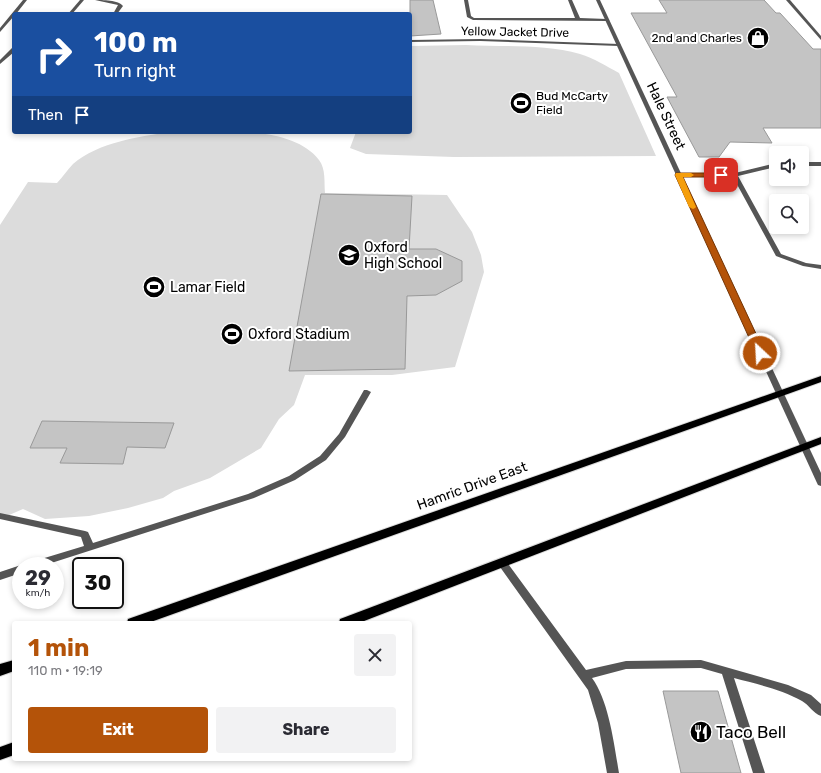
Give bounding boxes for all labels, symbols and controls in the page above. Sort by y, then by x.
street label: Yellow Jacket Drive [461,24,570,40]
shop icon: 2nd and Charles [745,25,771,51]
text: 100 m [94,26,178,59]
icon: right [28,28,80,80]
place label: 2nd and Charles [651,31,742,45]
text: Turn right [94,60,176,82]
street label: Hale Street [643,79,689,153]
place label: Bud McCarty Field [536,89,608,117]
sports icon: Bud McCarty Field [508,90,534,116]
icon: arrive [71,104,93,126]
text: Then [28,106,63,124]
map controls [769,146,809,234]
button: sound [769,146,809,186]
pin [704,158,738,192]
icon: arrive [710,164,732,186]
button: search [769,194,809,234]
place label: Oxford High School [364,239,442,272]
school or university icon: Oxford High School [336,242,362,268]
sports icon: Lamar Field [141,274,167,300]
place label: Lamar Field [170,279,245,296]
sports icon: Oxford Stadium [219,321,245,347]
place label: Oxford Stadium [248,326,350,343]
position arrow [739,332,781,374]
street label: Hamric Drive East [415,458,530,514]
speed limit sign: 30 [72,557,124,609]
text: 29 [25,566,51,590]
text: km/h [26,587,50,599]
text: 1 min [28,634,89,662]
button: close [354,634,396,676]
text: 110 m · 19:19 [28,663,103,678]
button: Exit [28,707,208,753]
button: Share [216,707,396,753]
restaurant icon: Taco Bell [688,719,714,745]
place label: Taco Bell [716,722,786,742]

